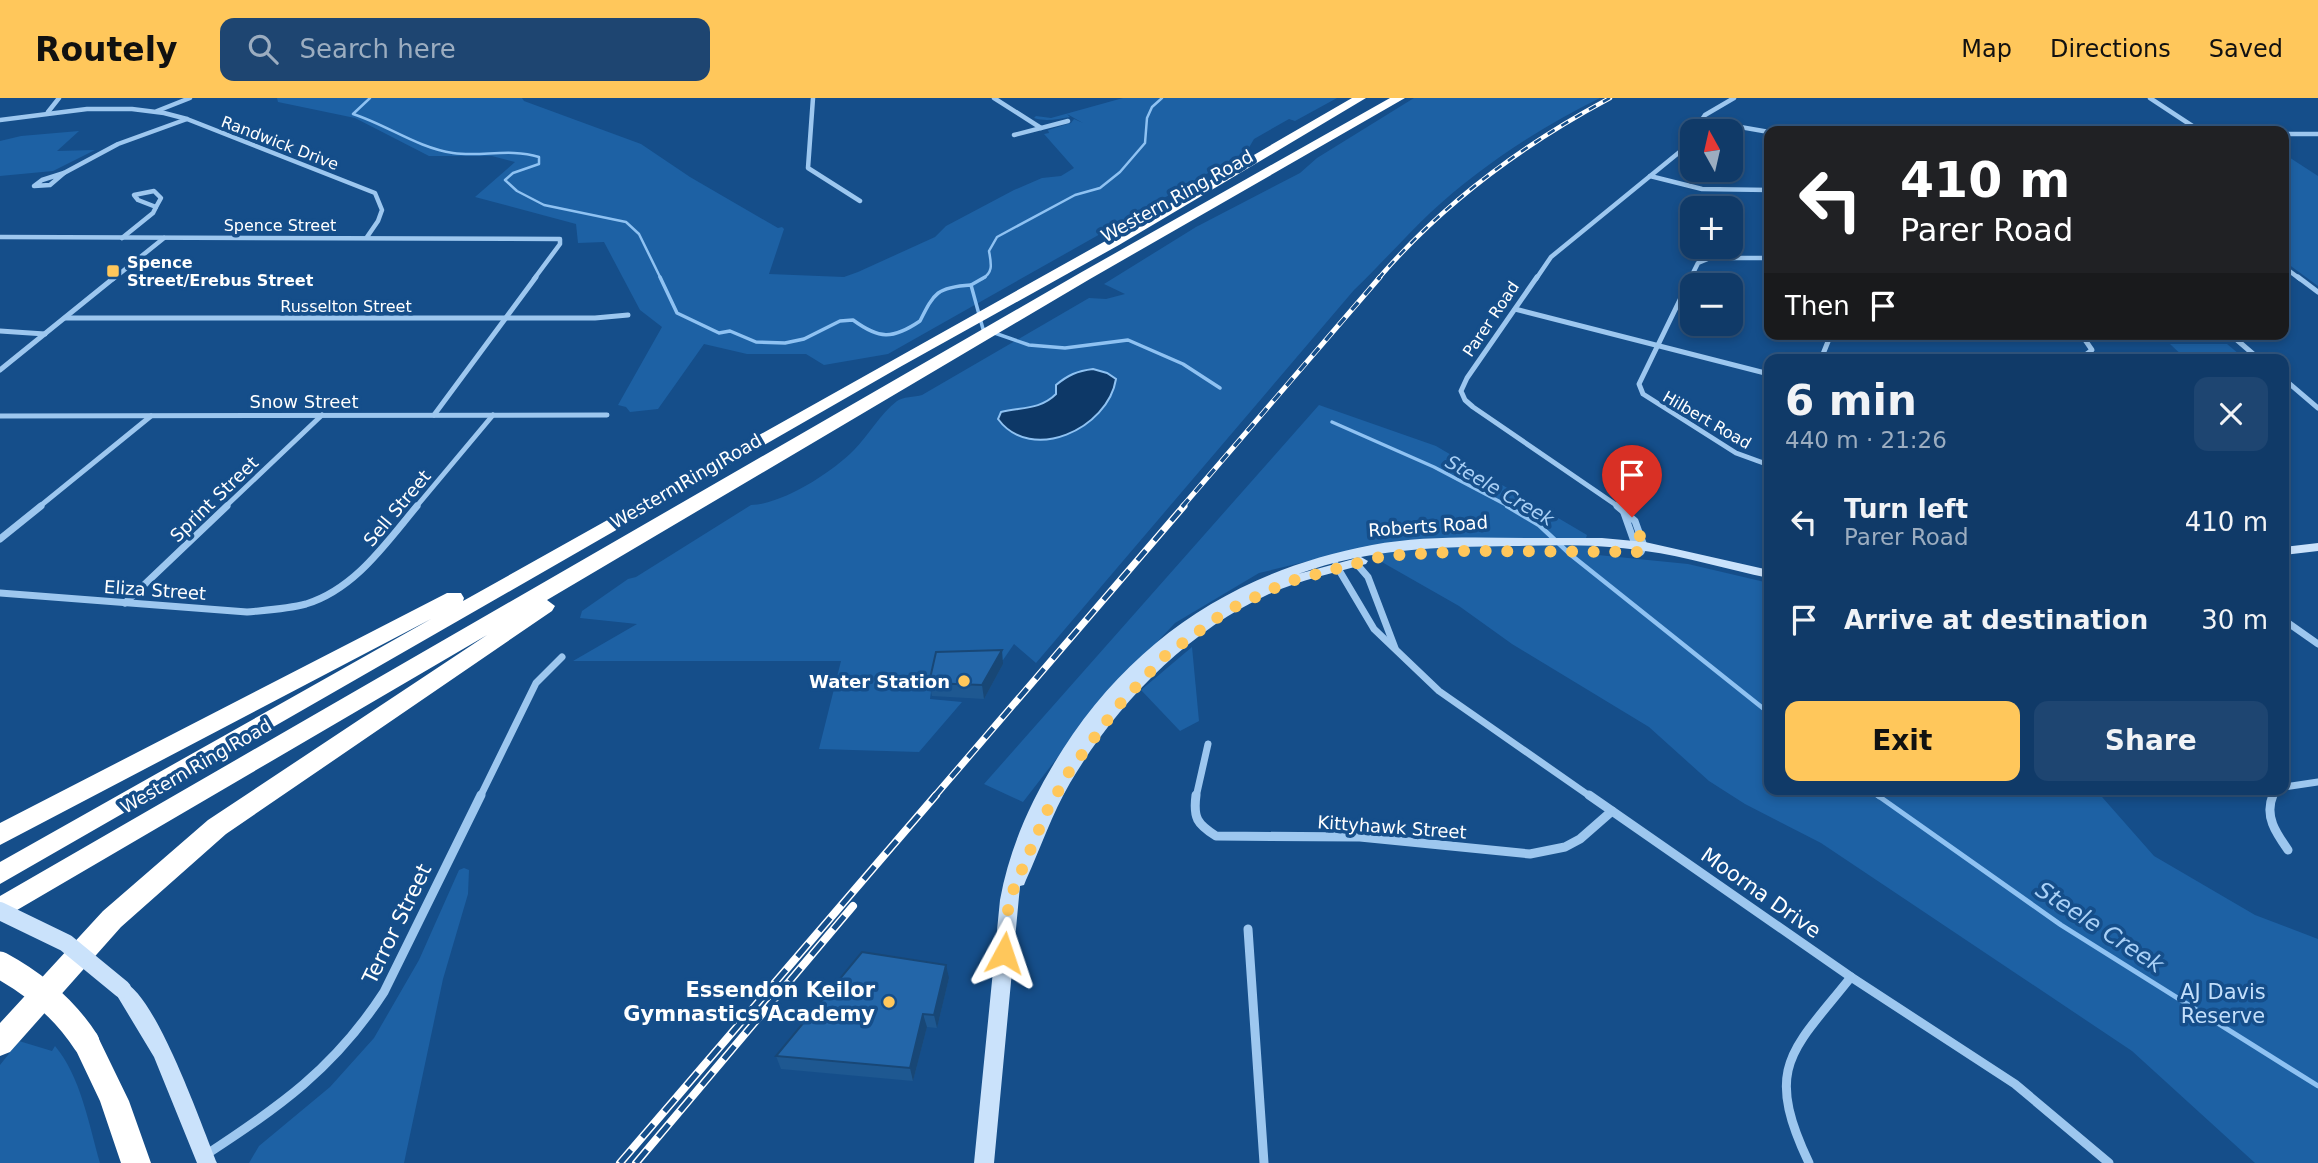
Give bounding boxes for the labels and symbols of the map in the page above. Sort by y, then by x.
street label: Randwick Drive [219,112,341,174]
north arrow [1680,119,1743,182]
street label: Western Ring Road [1097,145,1257,247]
street label: Spence Street [224,216,336,235]
place label: Spence Street/Erebus Street [127,253,314,290]
marker: Spence Street/Erebus Street [105,263,121,279]
street label: Parer Road [1459,278,1523,360]
street label: Russelton Street [280,297,412,316]
street label: Hilbert Road [1659,387,1755,453]
street label: Snow Street [250,391,358,412]
street label: Western Ring Road [607,429,765,533]
pin [1602,445,1662,517]
water label: Steele Creek [1442,450,1559,530]
street label: Sprint Street [166,452,262,546]
street label: Sell Street [359,466,435,550]
street label: Roberts Road [1367,511,1489,541]
street label: Eliza Street [103,576,207,604]
place label: Water Station [809,671,950,692]
marker: Water Station [956,673,972,689]
street label: Western Ring Road [117,714,275,818]
street label: Kittyhawk Street [1317,811,1467,843]
street label: Moorna Drive [1696,843,1826,943]
street label: Terror Street [357,860,436,989]
water label: Steele Creek [2031,876,2170,979]
position arrow [967,916,1041,990]
place label: Essendon Keilor Gymnastics Academy [623,978,876,1026]
park label: AJ Davis Reserve [2180,980,2266,1028]
marker: Essendon Keilor Gymnastics Academy [881,994,897,1010]

